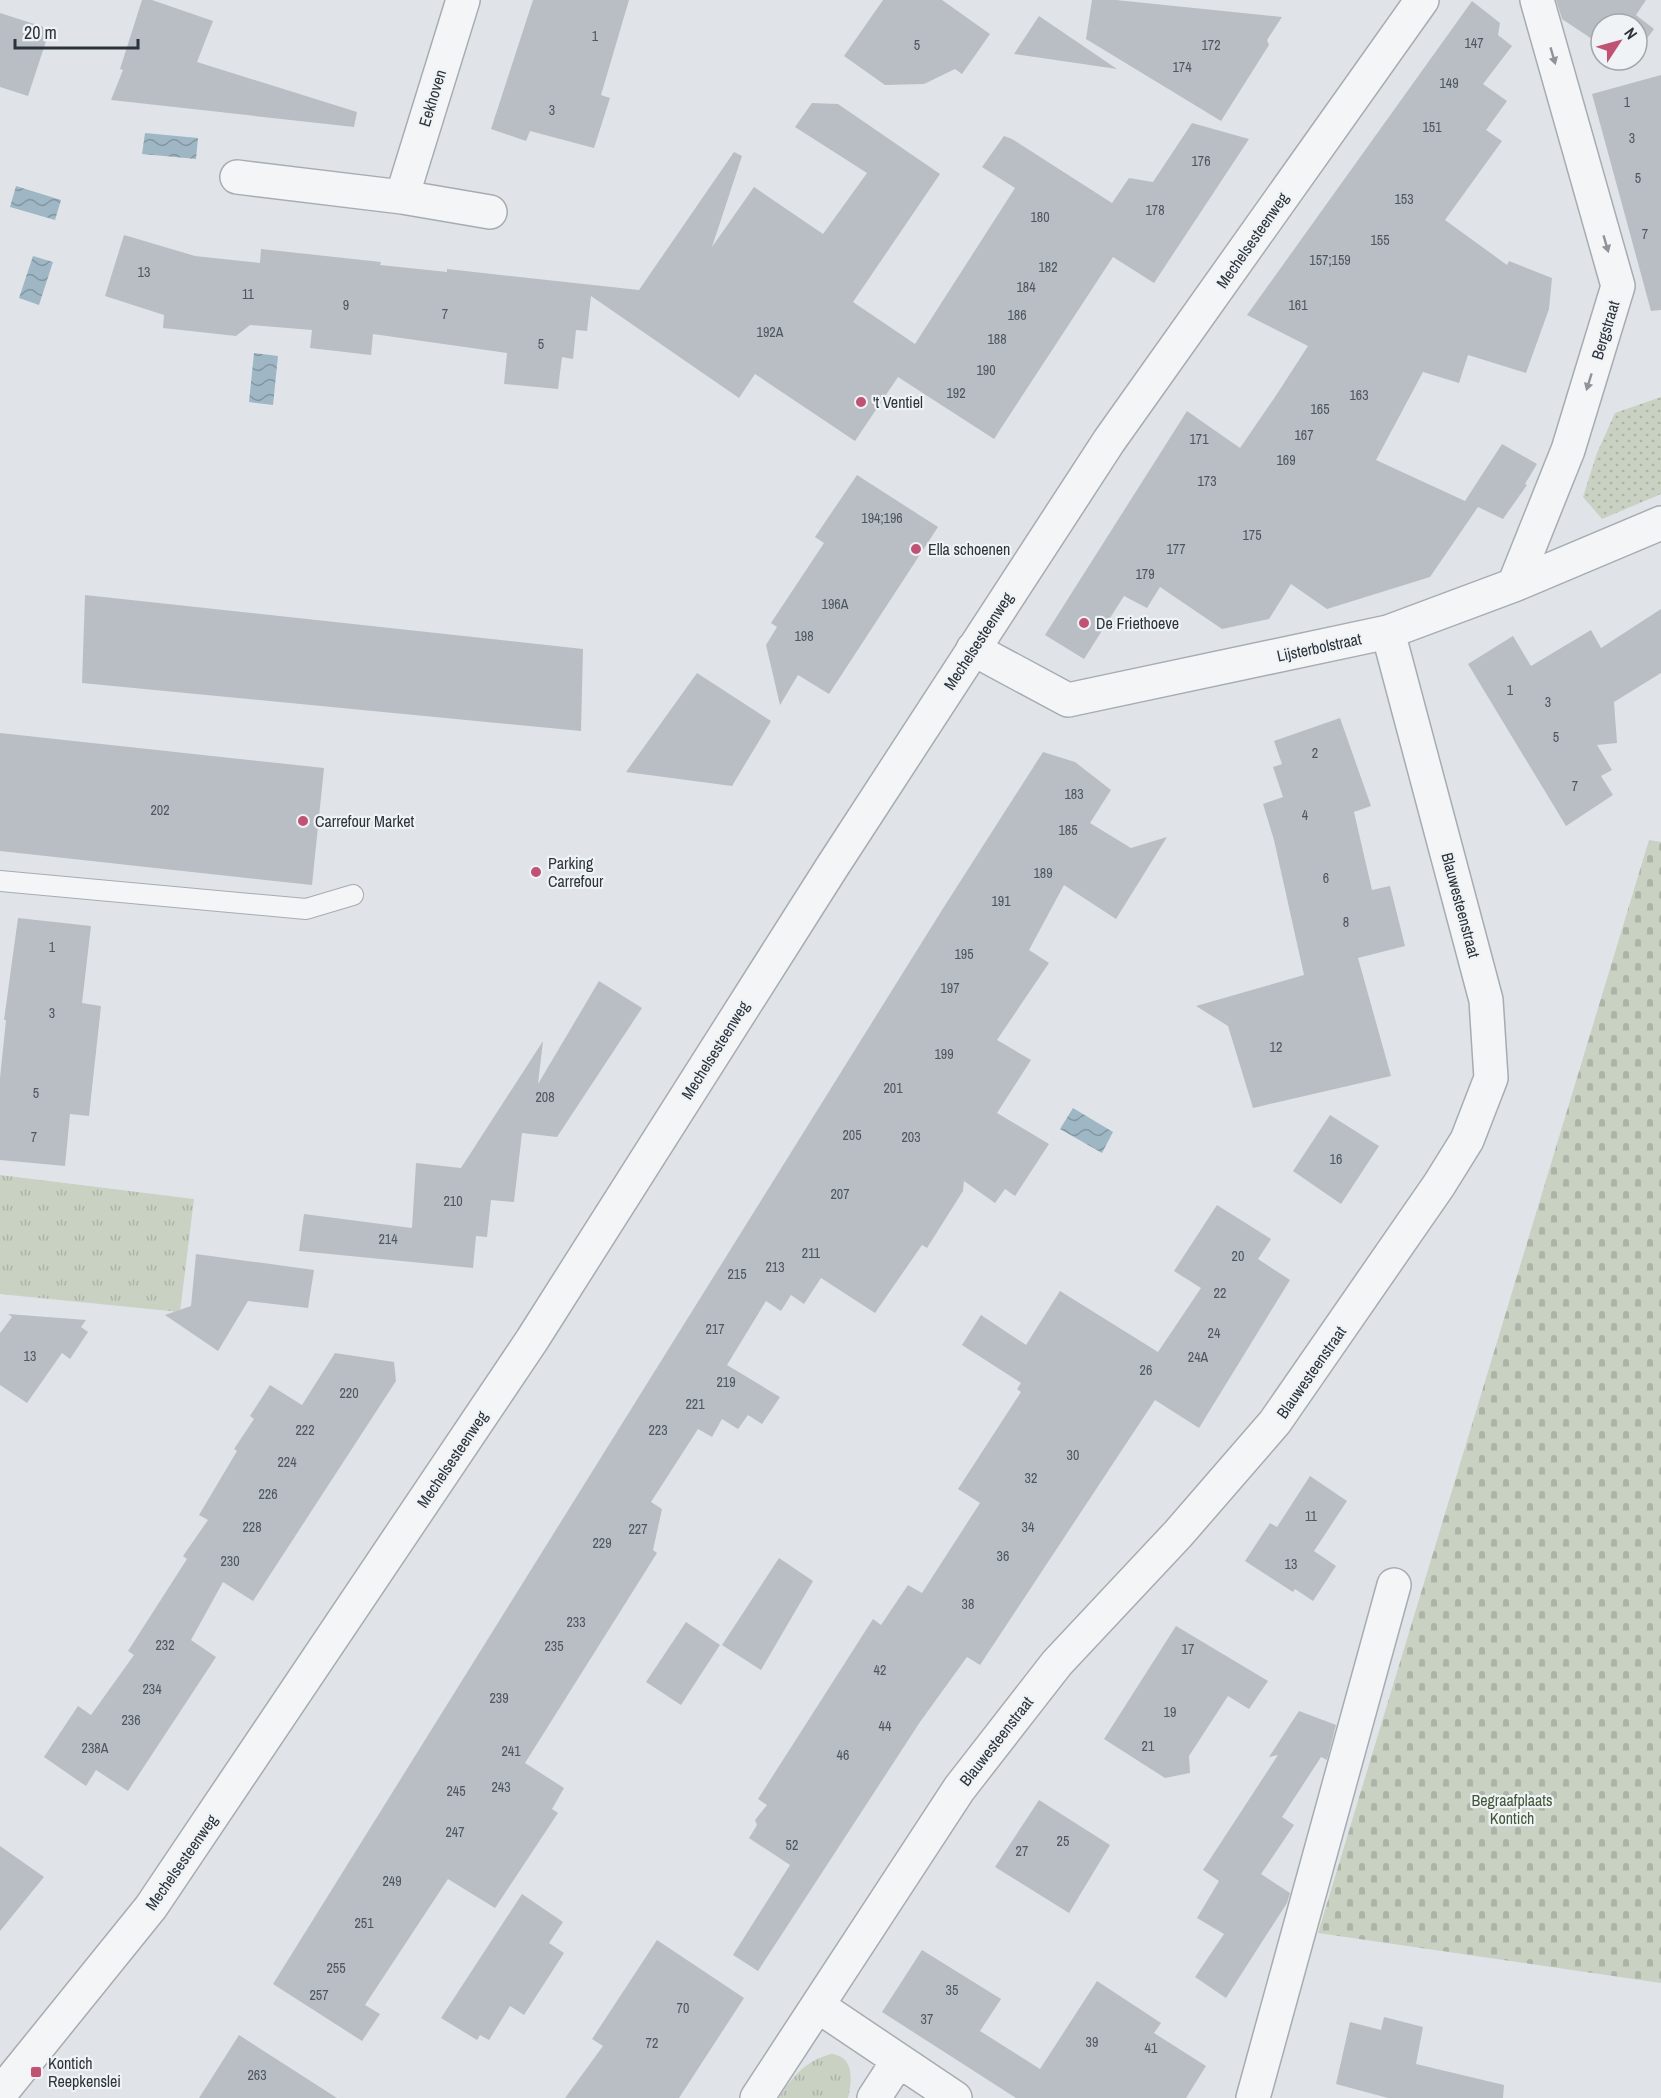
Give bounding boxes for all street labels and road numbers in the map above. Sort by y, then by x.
street label: Eekhoven [413,67,451,129]
street label: Mechelsesteenweg [1211,187,1294,292]
street label: Bergstraat [1586,298,1624,362]
street label: Mechelsesteenweg [938,587,1018,694]
street label: Lijsterbolstraat [1275,627,1364,667]
street label: Blauwesteenstraat [1436,850,1486,960]
street label: Mechelsesteenweg [676,996,754,1103]
street label: Blauwesteenstraat [1271,1321,1351,1423]
street label: Mechelsesteenweg [411,1406,493,1512]
street label: Blauwesteenstraat [954,1691,1038,1790]
street label: Mechelsesteenweg [140,1809,223,1914]

